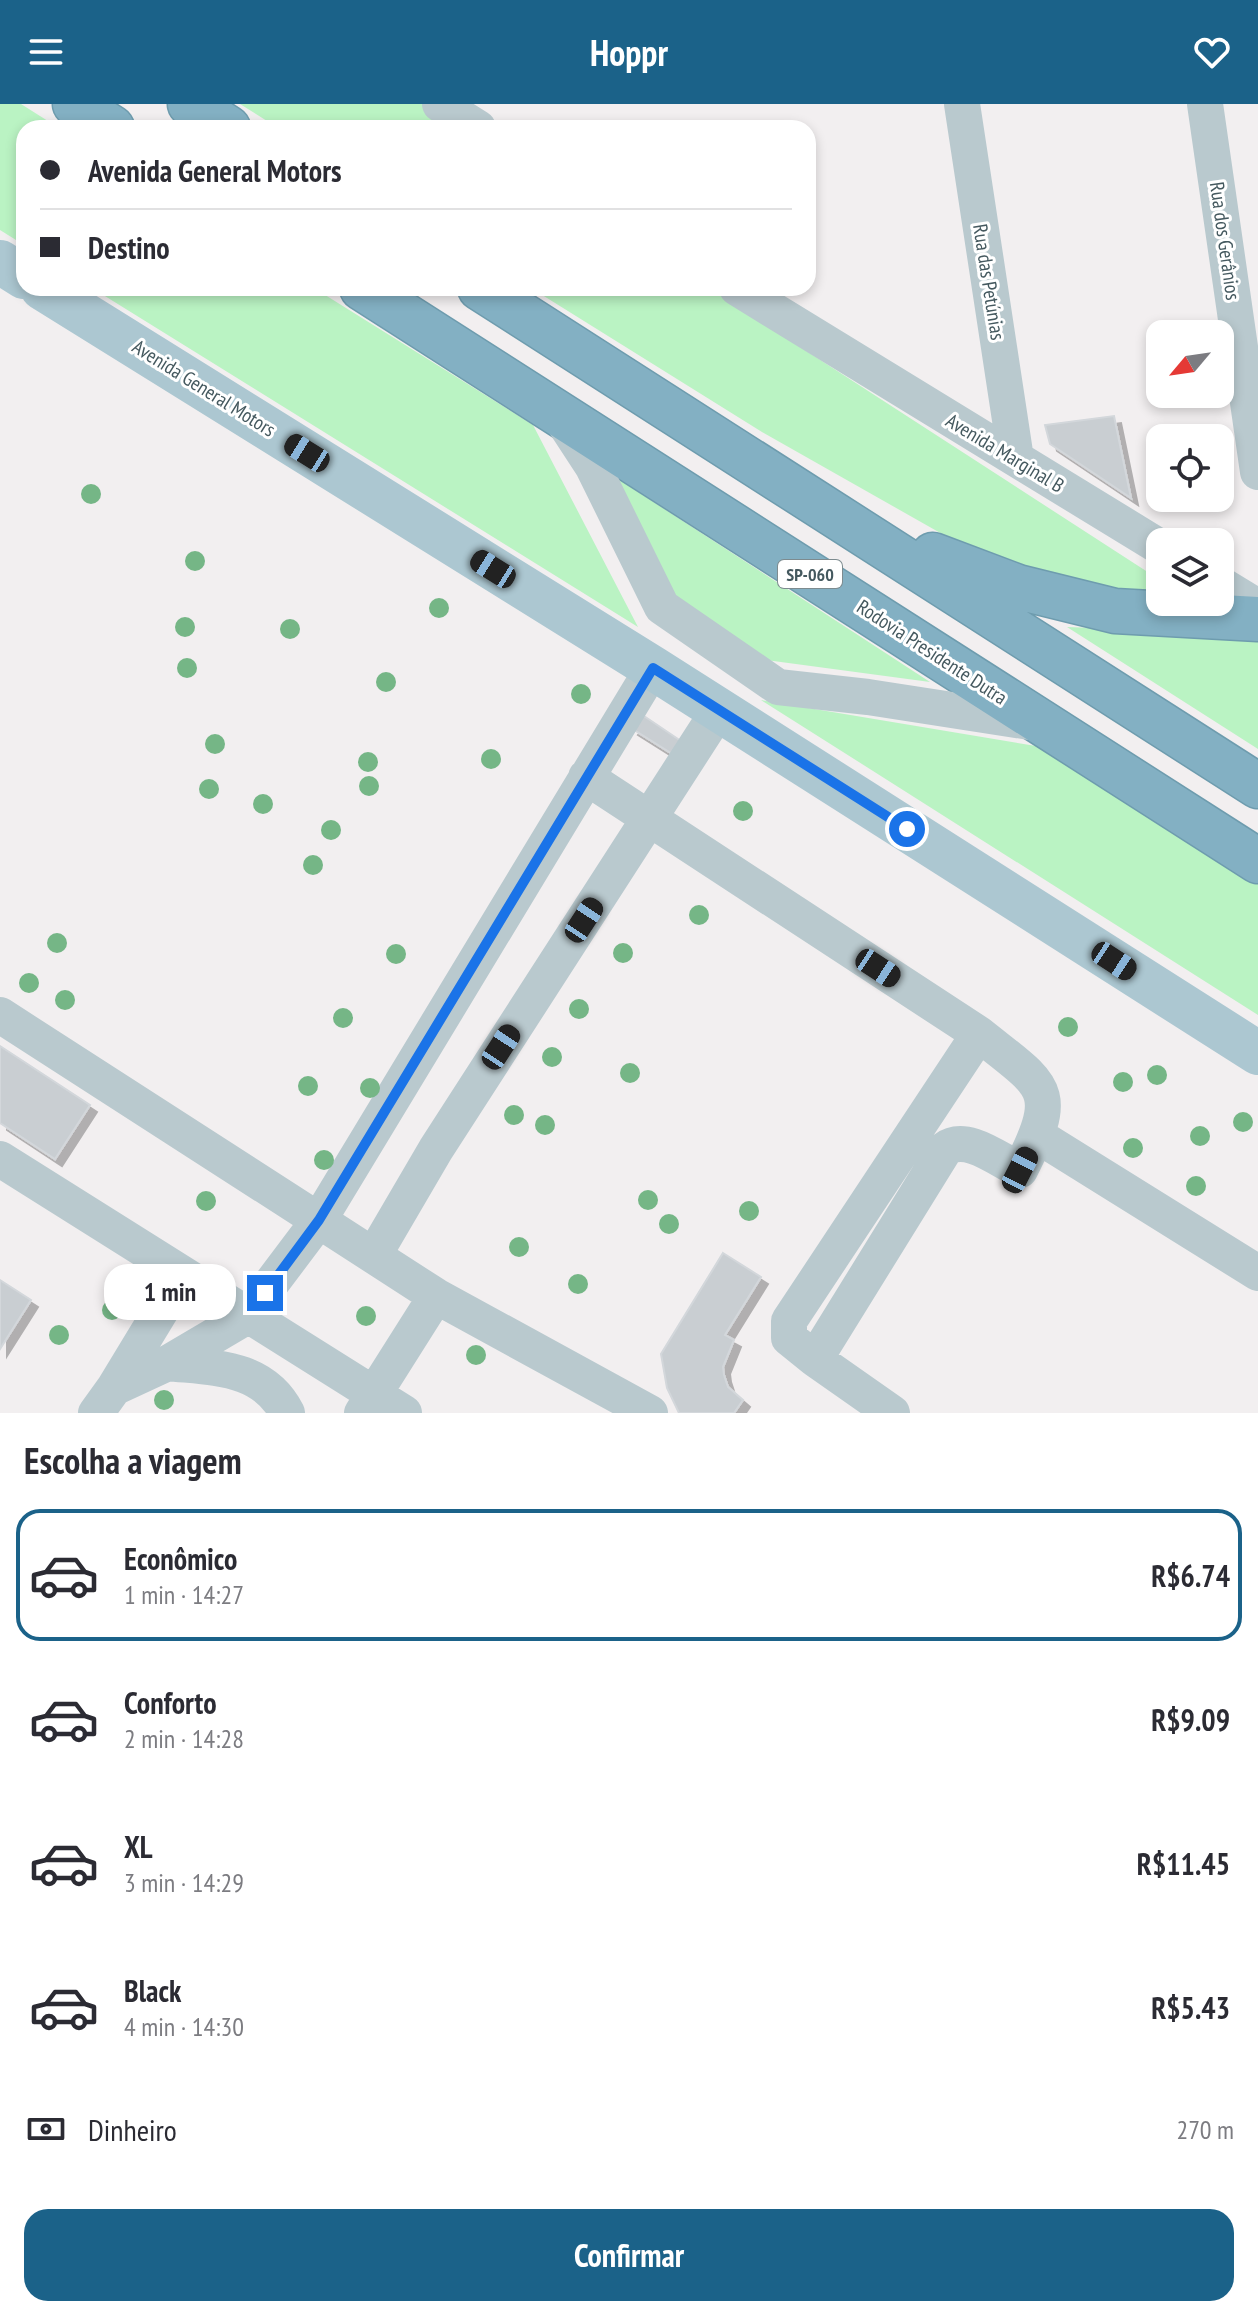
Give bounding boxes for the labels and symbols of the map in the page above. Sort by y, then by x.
street label: Rua dos Gerânios [1204,180,1246,302]
street label: Rua das Petúnias [967,222,1011,342]
north arrow [1146,320,1234,408]
street label: Avenida General Motors [128,334,281,443]
street label: Avenida Marginal B [941,408,1069,498]
car [280,430,334,476]
car [466,546,520,592]
road number: SP-060 [778,560,842,588]
street label: Rodovia Presidente Dutra [852,594,1012,710]
route start [889,811,925,847]
car [561,893,607,947]
car [1087,938,1141,984]
car [851,945,905,991]
car [478,1020,524,1074]
car [998,1143,1042,1197]
callout: 1 min [105,1265,237,1321]
route end [247,1275,283,1311]

